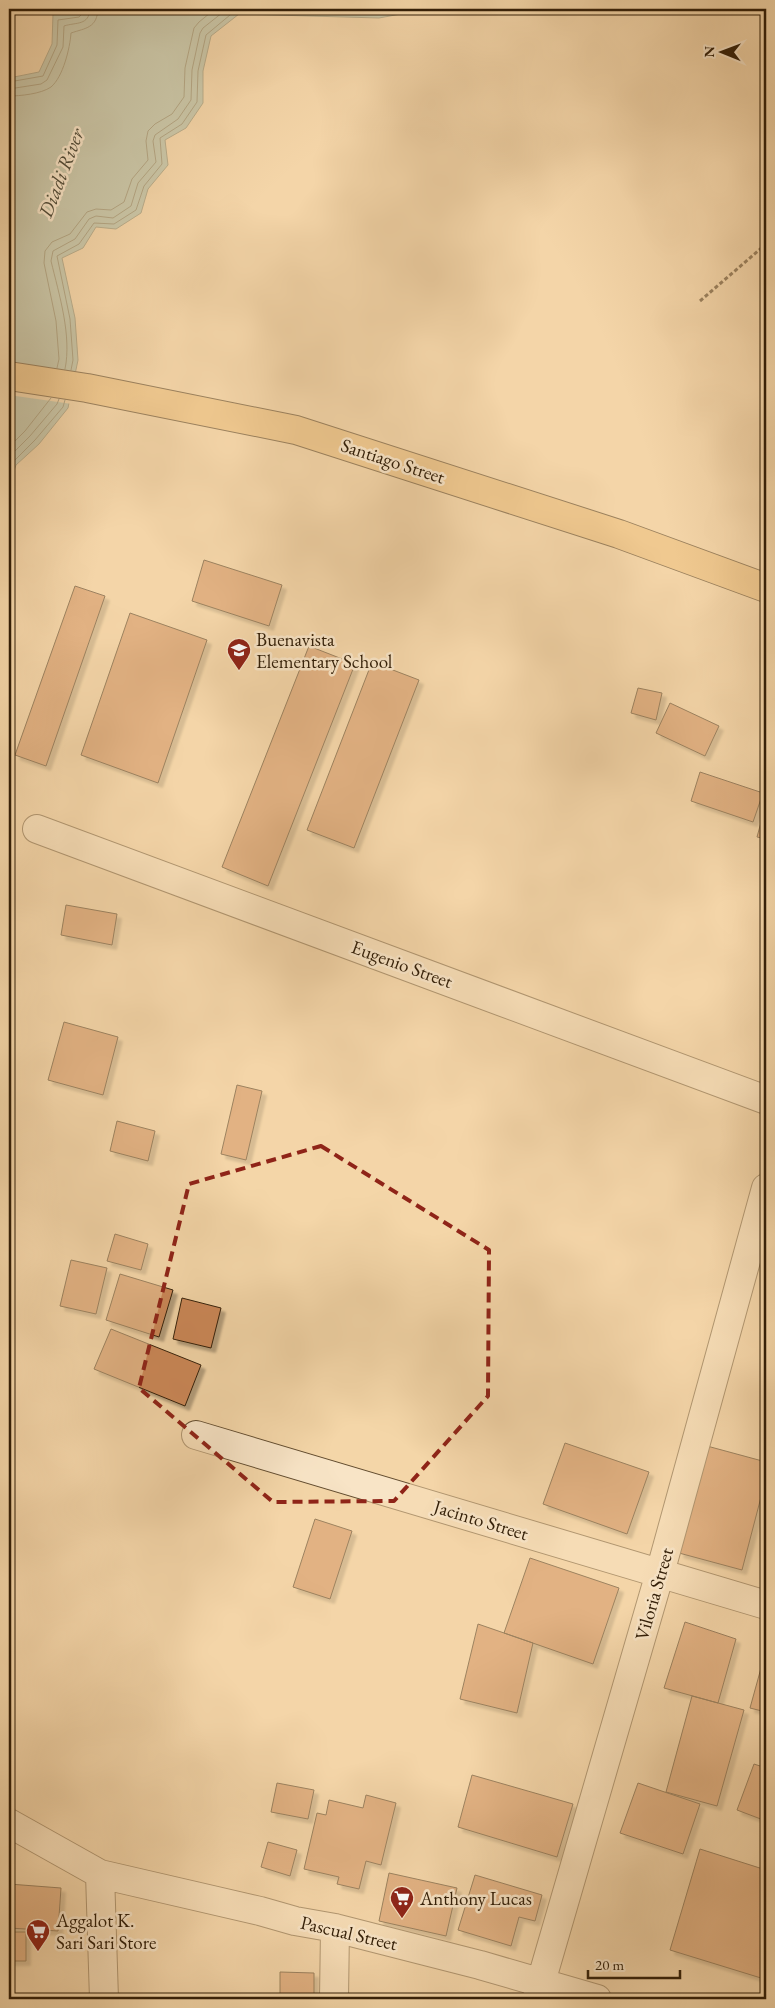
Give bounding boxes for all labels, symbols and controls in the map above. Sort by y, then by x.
north arrow [698,28,748,78]
text: N [700,45,718,58]
water label: Diadi River [32,124,90,222]
street label: Santiago Street [338,432,448,490]
place label: Buenavista Elementary School [256,627,393,674]
school or university icon: Buenavista Elementary School [226,637,252,671]
street label: Eugenio Street [348,934,456,994]
street label: Jacinto Street [429,1493,531,1546]
street label: Viloria Street [629,1545,679,1643]
supermarket icon: Anthony Lucas [389,1885,415,1919]
place label: Anthony Lucas [419,1886,532,1911]
place label: Aggalot K. Sari Sari Store [55,1908,156,1955]
street label: Pascual Street [298,1910,400,1956]
supermarket icon: Aggalot K. Sari Sari Store [25,1918,51,1952]
scale bar [588,1948,680,1980]
text: 20 m [595,1955,624,1974]

